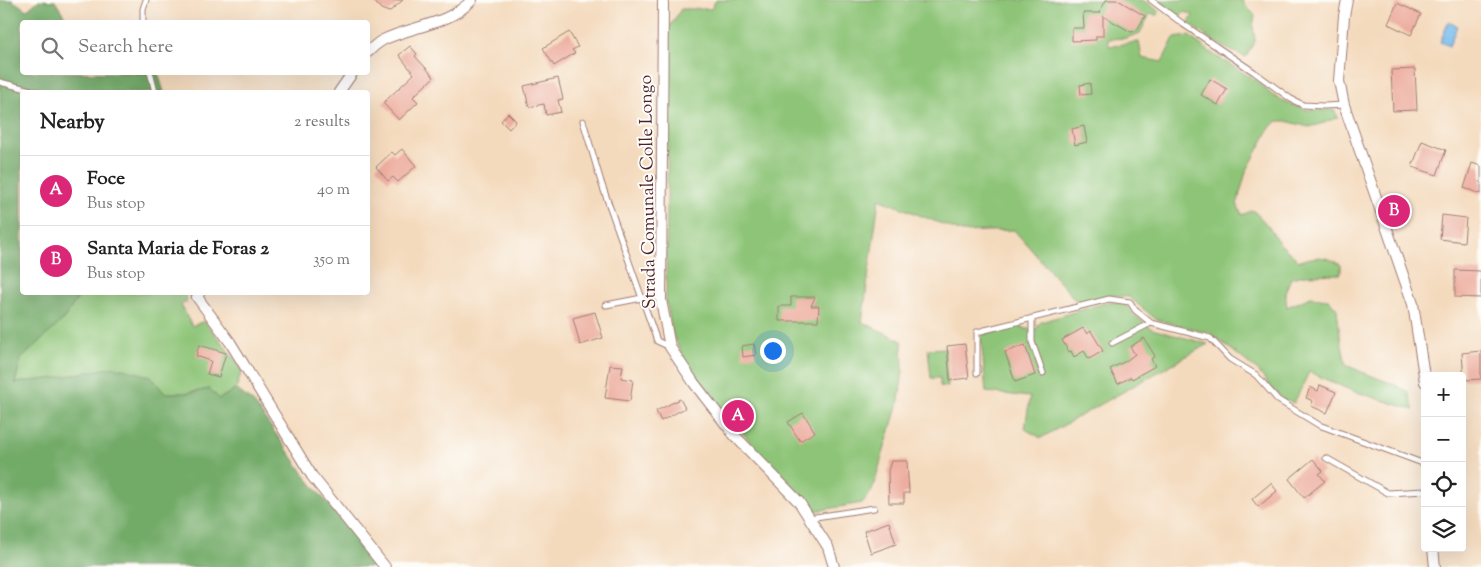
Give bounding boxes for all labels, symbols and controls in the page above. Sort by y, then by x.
search box [20,20,370,75]
icon: search [38,34,66,62]
text: Search here [78,34,173,61]
street label: Strada Comunale Colle Longo [634,74,664,309]
text: Nearby [40,108,105,138]
text: 2 results [294,111,350,134]
text: Foce [87,166,125,193]
text: A [50,179,63,202]
text: 40 m [317,179,350,202]
pin: B [1378,192,1410,230]
text: Bus stop [87,193,145,216]
text: Santa Maria de Foras 2 [87,236,269,263]
text: B [51,249,61,272]
text: 350 m [313,249,350,272]
text: Bus stop [87,263,145,286]
your location [760,338,786,364]
map controls [1421,372,1466,552]
button: + [1421,372,1466,417]
pin: A [722,397,754,435]
button: − [1421,417,1466,462]
button: locate [1421,462,1466,507]
button: layers [1421,507,1466,552]

